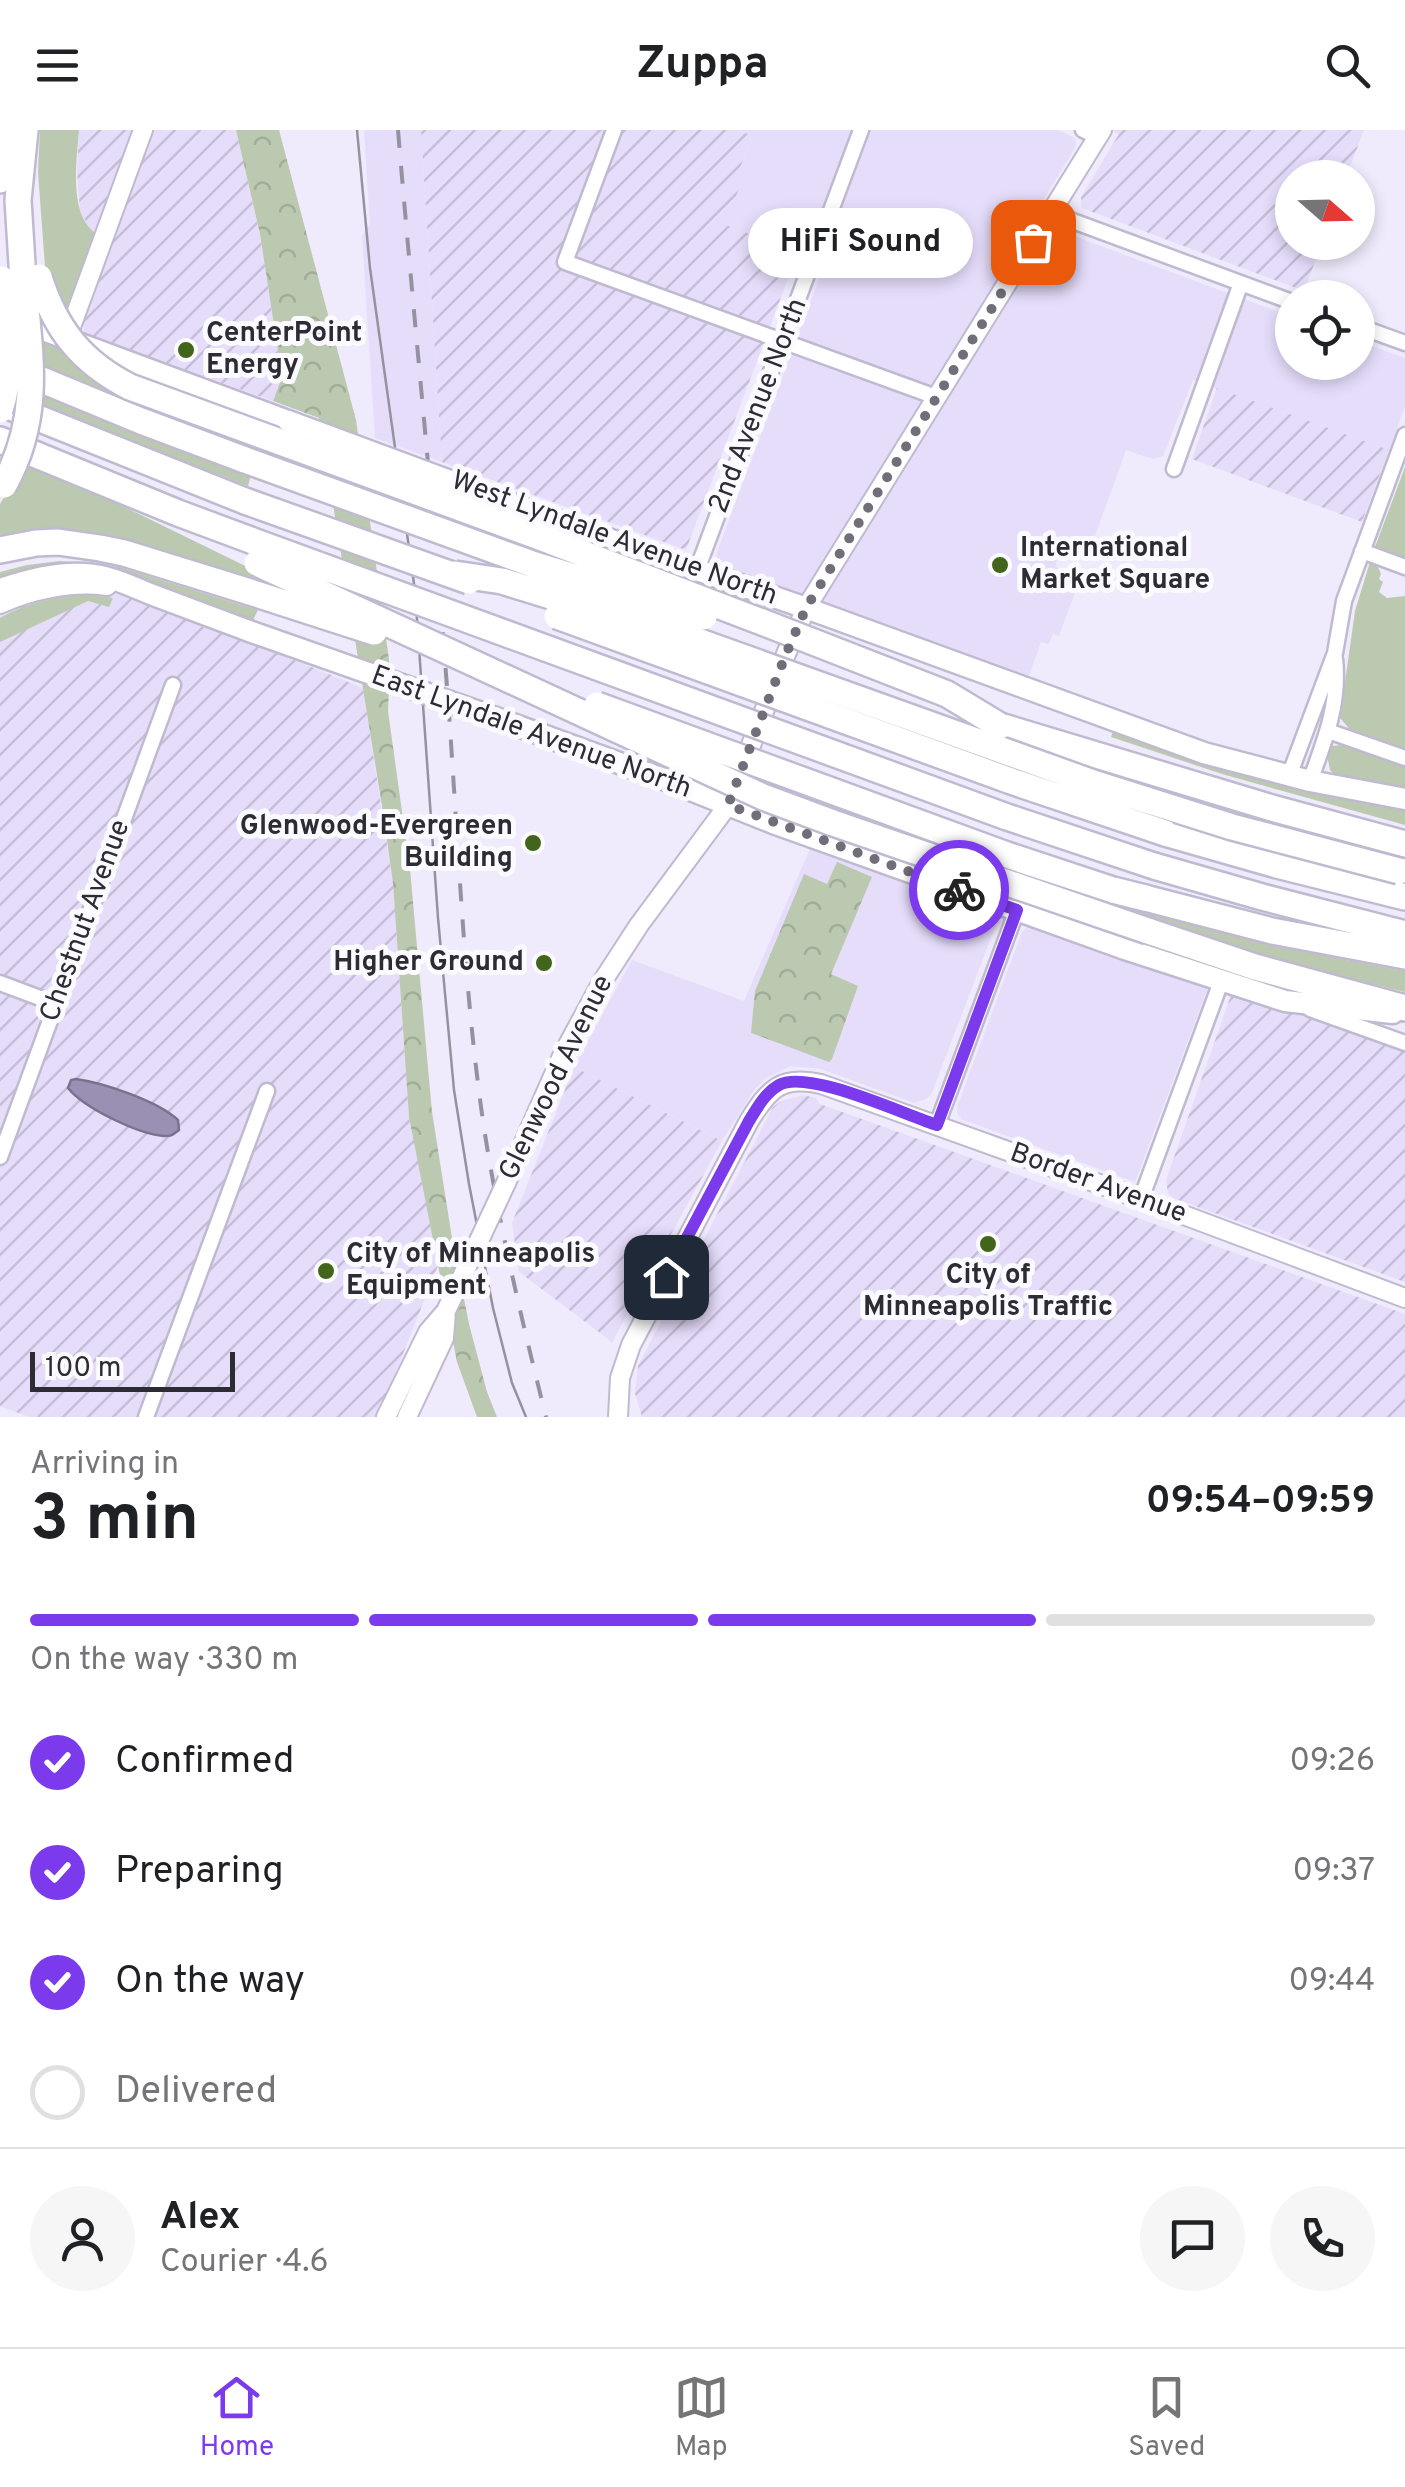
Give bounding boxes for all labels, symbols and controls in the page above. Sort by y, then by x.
text: Zuppa [636,37,769,94]
icon: menu [30,38,85,93]
icon: search [1320,38,1375,93]
north arrow [1275,160,1375,260]
map controls [1275,160,1375,380]
pin [991,200,1076,285]
callout: HiFi Sound [748,207,973,277]
icon: bag [1006,215,1061,270]
text: HiFi Sound [780,223,941,263]
button: locate [1275,280,1375,380]
street label: 2nd Avenue North [701,294,817,518]
place label: CenterPoint Energy [206,316,362,384]
marker: CenterPoint Energy [175,339,197,361]
street label: West Lyndale Avenue North [446,463,782,615]
place label: International Market Square [1020,531,1210,599]
marker: International Market Square [989,554,1011,576]
street label: East Lyndale Avenue North [366,658,696,808]
place label: Glenwood-Evergreen Building [240,809,513,877]
street label: Chestnut Avenue [33,815,139,1027]
marker: Glenwood-Evergreen Building [522,832,544,854]
courier [909,840,1009,940]
icon: bike [932,863,987,918]
place label: Higher Ground [333,945,524,981]
marker: Higher Ground [533,952,555,974]
street label: Glenwood Avenue [492,969,622,1187]
street label: Border Avenue [1005,1135,1191,1233]
marker: City of Minneapolis Traffic [977,1233,999,1255]
pin [624,1235,709,1320]
place label: City of Minneapolis Equipment [346,1237,595,1305]
icon: home [639,1250,694,1305]
place label: City of Minneapolis Traffic [863,1258,1113,1326]
marker: City of Minneapolis Equipment [315,1260,337,1282]
scale bar [30,1347,235,1392]
text: 100 m [45,1351,121,1387]
text: Arriving in [30,1445,179,1485]
text: 09:54–09:59 [1146,1478,1375,1527]
text: 3 min [30,1481,199,1563]
text: On the way · 330 m [30,1641,298,1681]
icon: check [30,1735,85,1790]
text: Confirmed [115,1738,294,1787]
text: 09:26 [1289,1742,1375,1782]
icon: check [30,1845,85,1900]
text: Preparing [115,1848,284,1897]
text: 09:37 [1293,1852,1375,1892]
icon: check [30,1955,85,2010]
text: On the way [115,1958,305,2007]
text: 09:44 [1288,1962,1375,2002]
text: Delivered [115,2068,277,2117]
button: person [30,2186,135,2291]
button: chat [1140,2186,1245,2291]
button: phone [1270,2186,1375,2291]
text: Alex [160,2194,240,2243]
text: Courier · 4.6 [160,2243,329,2283]
tab: Home [200,2370,274,2466]
tab: Map [674,2370,729,2466]
tab: Saved [1128,2370,1205,2466]

